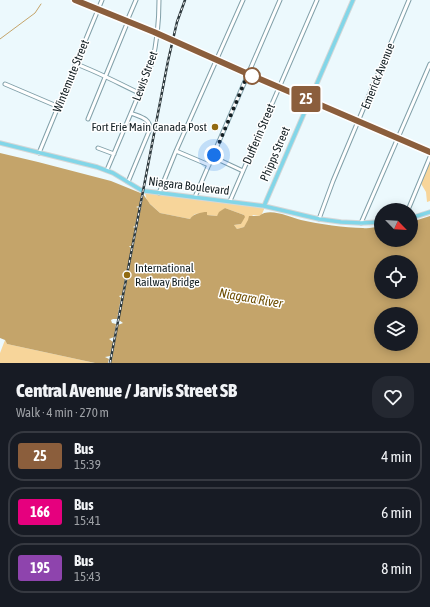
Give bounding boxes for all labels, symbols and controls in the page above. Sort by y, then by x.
street label: Wintemute Street [50,37,92,114]
street label: Emerick Avenue [358,41,398,111]
street label: Lewis Street [130,49,161,103]
unlabelled marker [243,67,261,85]
line badge: 25 [288,86,324,112]
text: 25 [299,91,313,107]
street label: Dufferin Street [240,101,278,166]
place label: Fort Erie Main Canada Post [92,120,208,134]
marker: Fort Erie Main Canada Post [210,122,220,132]
street label: Phipps Street [257,124,293,183]
your location [204,145,224,165]
street label: Niagara Boulevard [148,174,230,198]
north arrow [374,203,418,247]
map controls [374,203,418,351]
button: locate [374,255,418,299]
place label: International Railway Bridge [135,261,200,289]
marker: International Railway Bridge [122,270,132,280]
water label: Niagara River [218,285,285,311]
button: layers [374,307,418,351]
button: heart [372,376,414,418]
text: Central Avenue / Jarvis Street SB [16,379,237,401]
text: Walk · 4 min · 270 m [16,405,109,420]
text: Bus [74,440,94,457]
text: 25 [33,448,47,464]
text: 4 min [381,448,412,465]
text: 15:39 [74,457,101,472]
text: Bus [74,496,94,513]
text: 166 [30,504,50,520]
text: 6 min [381,504,412,521]
text: 15:41 [74,513,101,528]
text: Bus [74,552,94,569]
text: 195 [30,560,50,576]
text: 8 min [381,560,412,577]
text: 15:43 [74,569,101,584]

